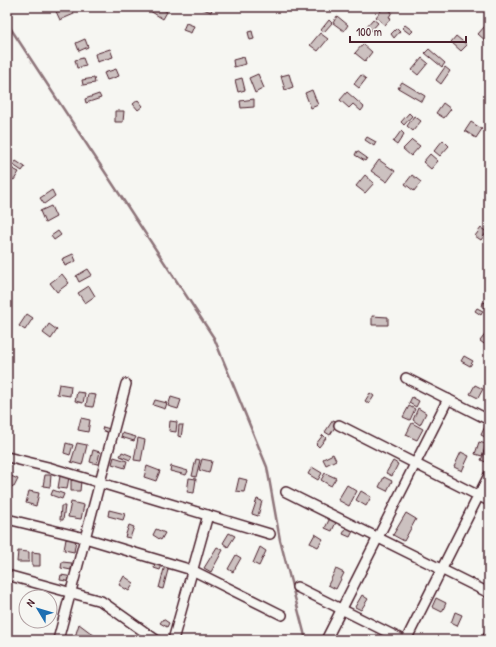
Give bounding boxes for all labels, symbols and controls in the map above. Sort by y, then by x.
scale bar [350,18,466,44]
text: 100 m [356,23,382,40]
north arrow [18,589,58,629]
text: N [23,596,38,609]

